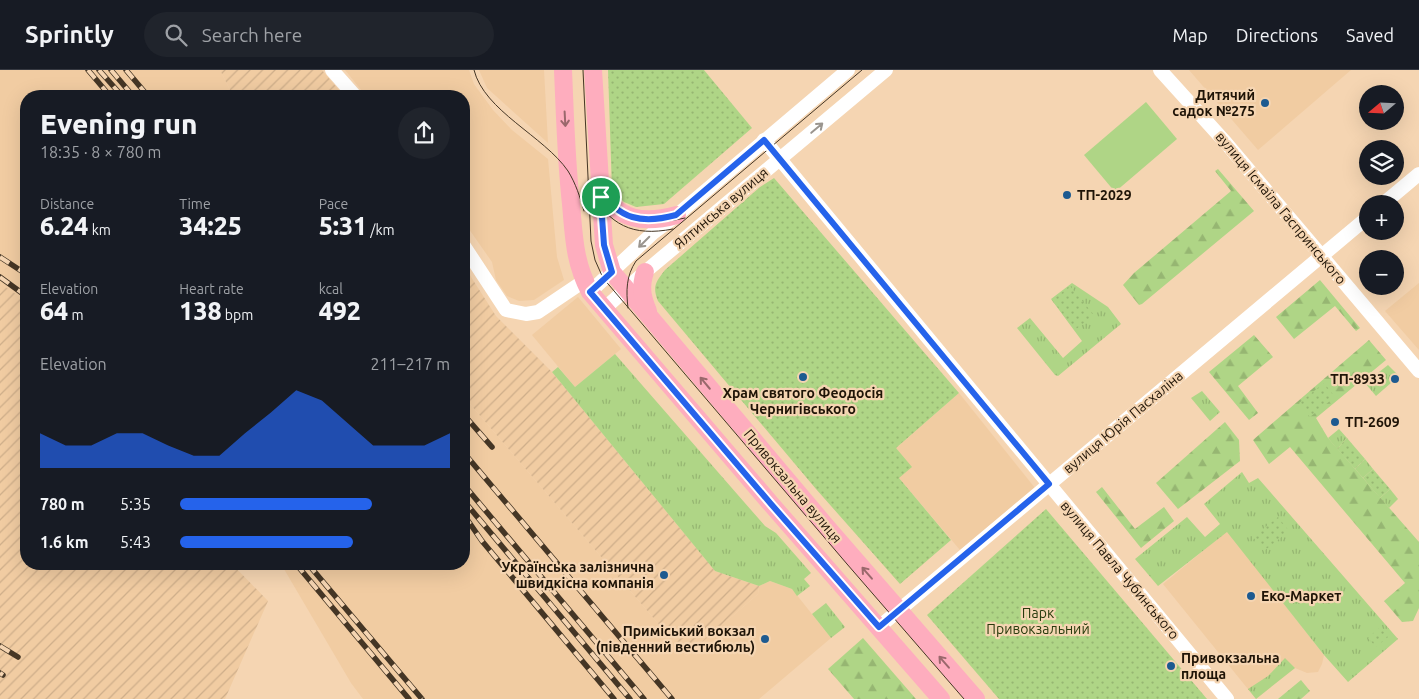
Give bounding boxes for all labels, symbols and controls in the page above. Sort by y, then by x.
search box [144,12,494,57]
text: Sprintly [25,21,114,48]
icon: search [162,21,190,49]
text: Search here [202,24,302,46]
text: Map [1172,25,1208,45]
text: Directions [1236,25,1318,45]
text: Saved [1346,25,1394,45]
north arrow [1359,85,1404,130]
map controls [1359,85,1404,295]
place label: Дитячий садок №275 [1172,87,1255,119]
marker: Дитячий садок №275 [1259,97,1271,109]
button: share [398,107,450,159]
text: Evening run [40,108,198,139]
one-way arrow [560,110,570,126]
one-way arrow [811,122,824,133]
street label: вулиця Ісмаїла Гаспринського [1213,129,1349,287]
button: layers [1359,140,1404,185]
text: 18:35 · 8 × 780 m [40,143,161,161]
street label: Ялтинська вулиця [671,164,771,252]
pin [580,176,622,218]
icon: arrive [587,183,615,211]
place label: ТП-2029 [1077,187,1132,203]
marker: ТП-2029 [1061,189,1073,201]
button: + [1359,195,1404,240]
text: Distance [40,196,94,212]
text: Time [179,196,211,212]
text: Pace [319,196,348,212]
text: 6.24 [40,212,88,240]
text: 34:25 [179,212,242,240]
text: 5:31 [319,212,367,240]
text: km [88,222,111,238]
text: /km [367,222,395,238]
one-way arrow [638,236,650,248]
button: − [1359,250,1404,295]
text: Elevation [40,281,98,297]
text: Heart rate [179,281,244,297]
text: kcal [319,281,343,297]
text: 64 [40,297,68,325]
text: 138 [179,297,222,325]
text: 492 [319,297,361,325]
text: m [68,307,84,323]
text: bpm [222,307,253,323]
text: Elevation [40,355,107,373]
text: 211–217 m [370,355,450,373]
street label: вулиця Юрія Пасхаліна [1060,367,1186,477]
marker: Храм святого Феодосія Чернигівського [797,371,809,383]
place label: ТП-8933 [1330,371,1385,387]
marker: ТП-8933 [1389,373,1401,385]
one-way arrow [699,376,710,389]
place label: Храм святого Феодосія Чернигівського [723,385,883,417]
place label: ТП-2609 [1345,414,1400,430]
marker: ТП-2609 [1329,416,1341,428]
street label: Привокзальна вулиця [741,426,845,546]
text: 780 m [40,495,85,513]
text: 5:35 [120,495,151,513]
street label: вулиця Павла Чубинського [1057,498,1183,642]
text: 1.6 km [40,533,89,551]
text: 5:43 [120,533,151,551]
place label: Українська залізнична швидкісна компанія [502,559,654,591]
one-way arrow [862,567,873,580]
marker: Українська залізнична швидкісна компанія [658,569,670,581]
place label: Еко-Маркет [1261,588,1341,604]
marker: Еко-Маркет [1245,590,1257,602]
park label: Парк Привокзальний [986,605,1090,637]
place label: Приміський вокзал (південний вестибюль) [596,623,755,655]
marker: Приміський вокзал (південний вестибюль) [759,633,771,645]
place label: Привокзальна площа [1181,650,1280,682]
one-way arrow [938,656,949,669]
marker: Привокзальна площа [1165,660,1177,672]

